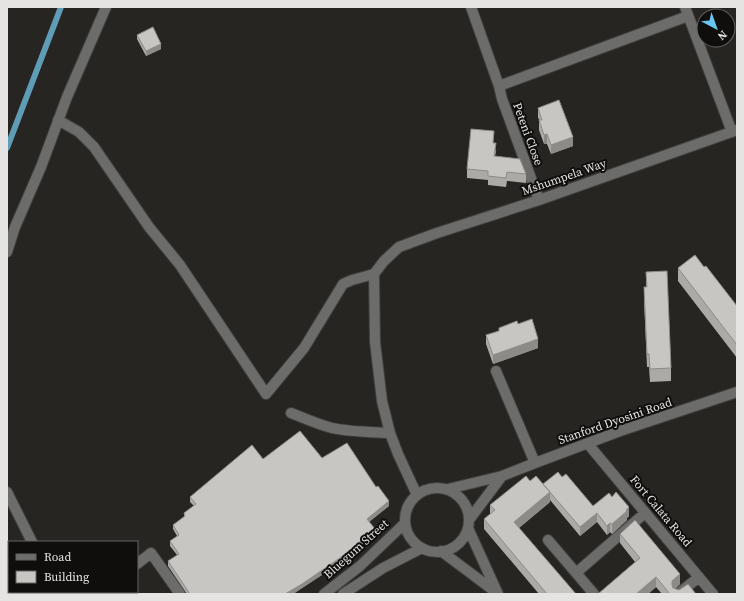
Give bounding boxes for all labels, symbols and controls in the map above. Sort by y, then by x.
north arrow [696,8,736,48]
text: N [714,27,730,43]
street label: Peteni Close [509,100,547,168]
street label: Mshumpela Way [520,155,609,199]
street label: Stanford Dyosini Road [556,394,674,448]
street label: Fort Calata Road [626,472,696,550]
street label: Bluegum Street [320,516,392,582]
legend [8,541,138,593]
text: Road [44,549,71,565]
text: Building [44,569,89,585]

